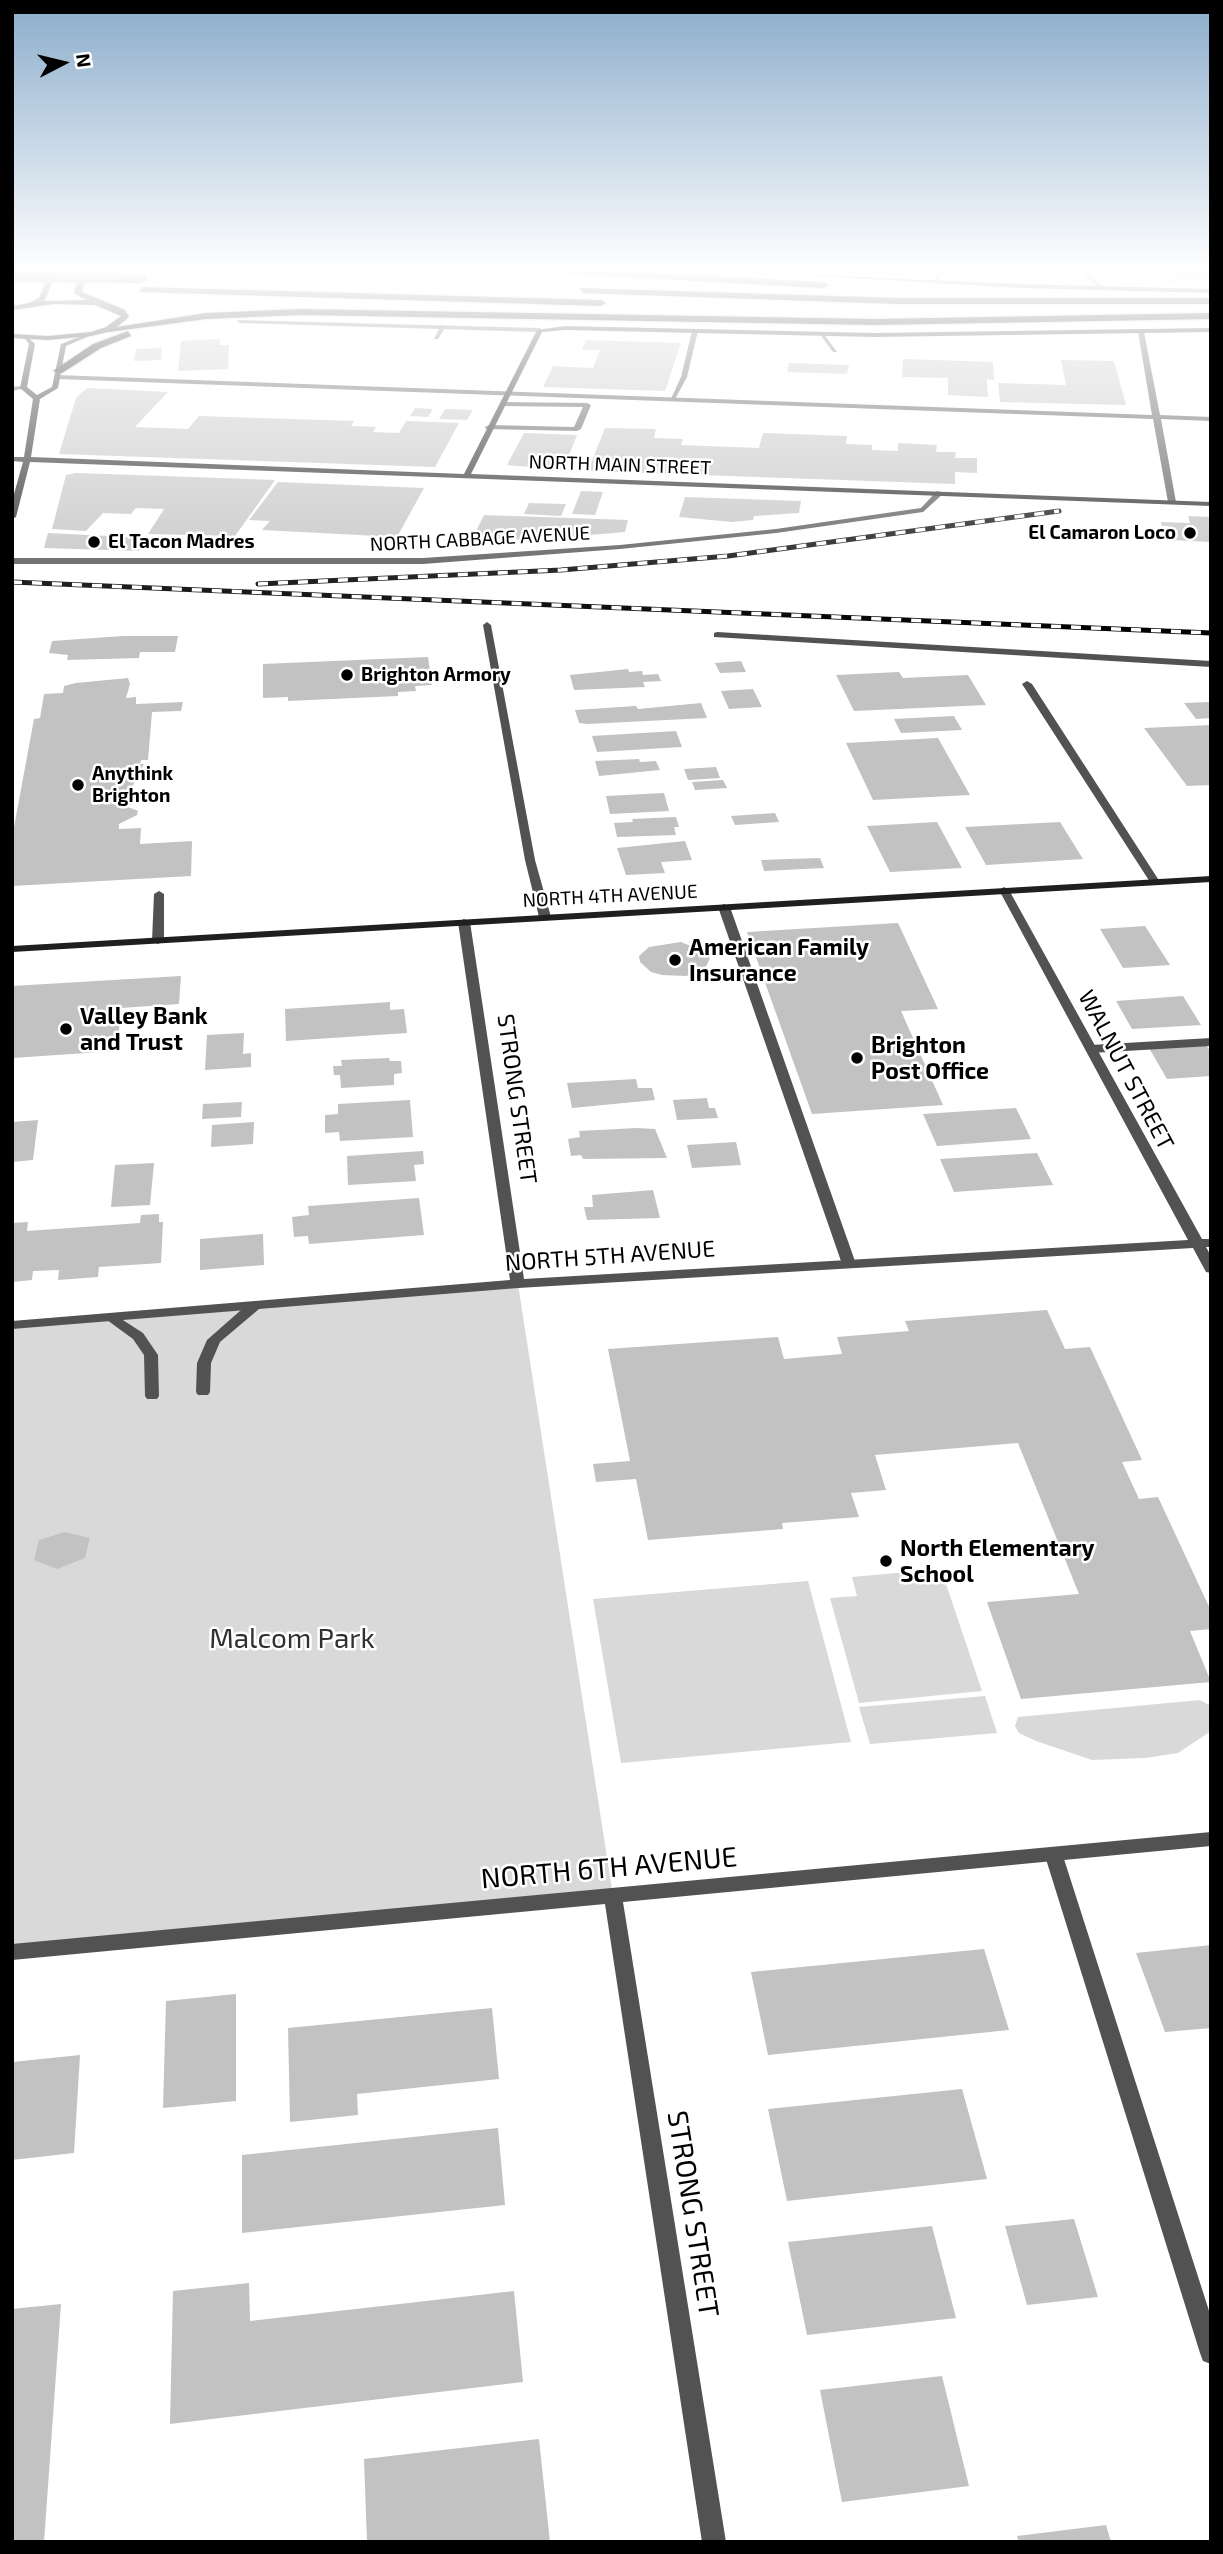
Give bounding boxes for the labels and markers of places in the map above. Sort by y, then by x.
place label: El Camaron Loco [1028,522,1176,544]
marker: El Camaron Loco [1182,525,1198,541]
place label: El Tacon Madres [108,531,255,553]
marker: El Tacon Madres [86,534,102,550]
place label: Brighton Armory [361,664,511,686]
marker: Brighton Armory [339,667,355,683]
place label: Anythink Brighton [92,763,173,807]
marker: Anythink Brighton [70,777,86,793]
place label: American Family Insurance [689,933,869,987]
marker: American Family Insurance [667,952,683,968]
place label: Valley Bank and Trust [80,1002,208,1056]
marker: Valley Bank and Trust [58,1021,74,1037]
place label: Brighton Post Office [871,1031,989,1085]
marker: Brighton Post Office [849,1050,865,1066]
place label: North Elementary School [900,1534,1094,1588]
marker: North Elementary School [878,1553,894,1569]

